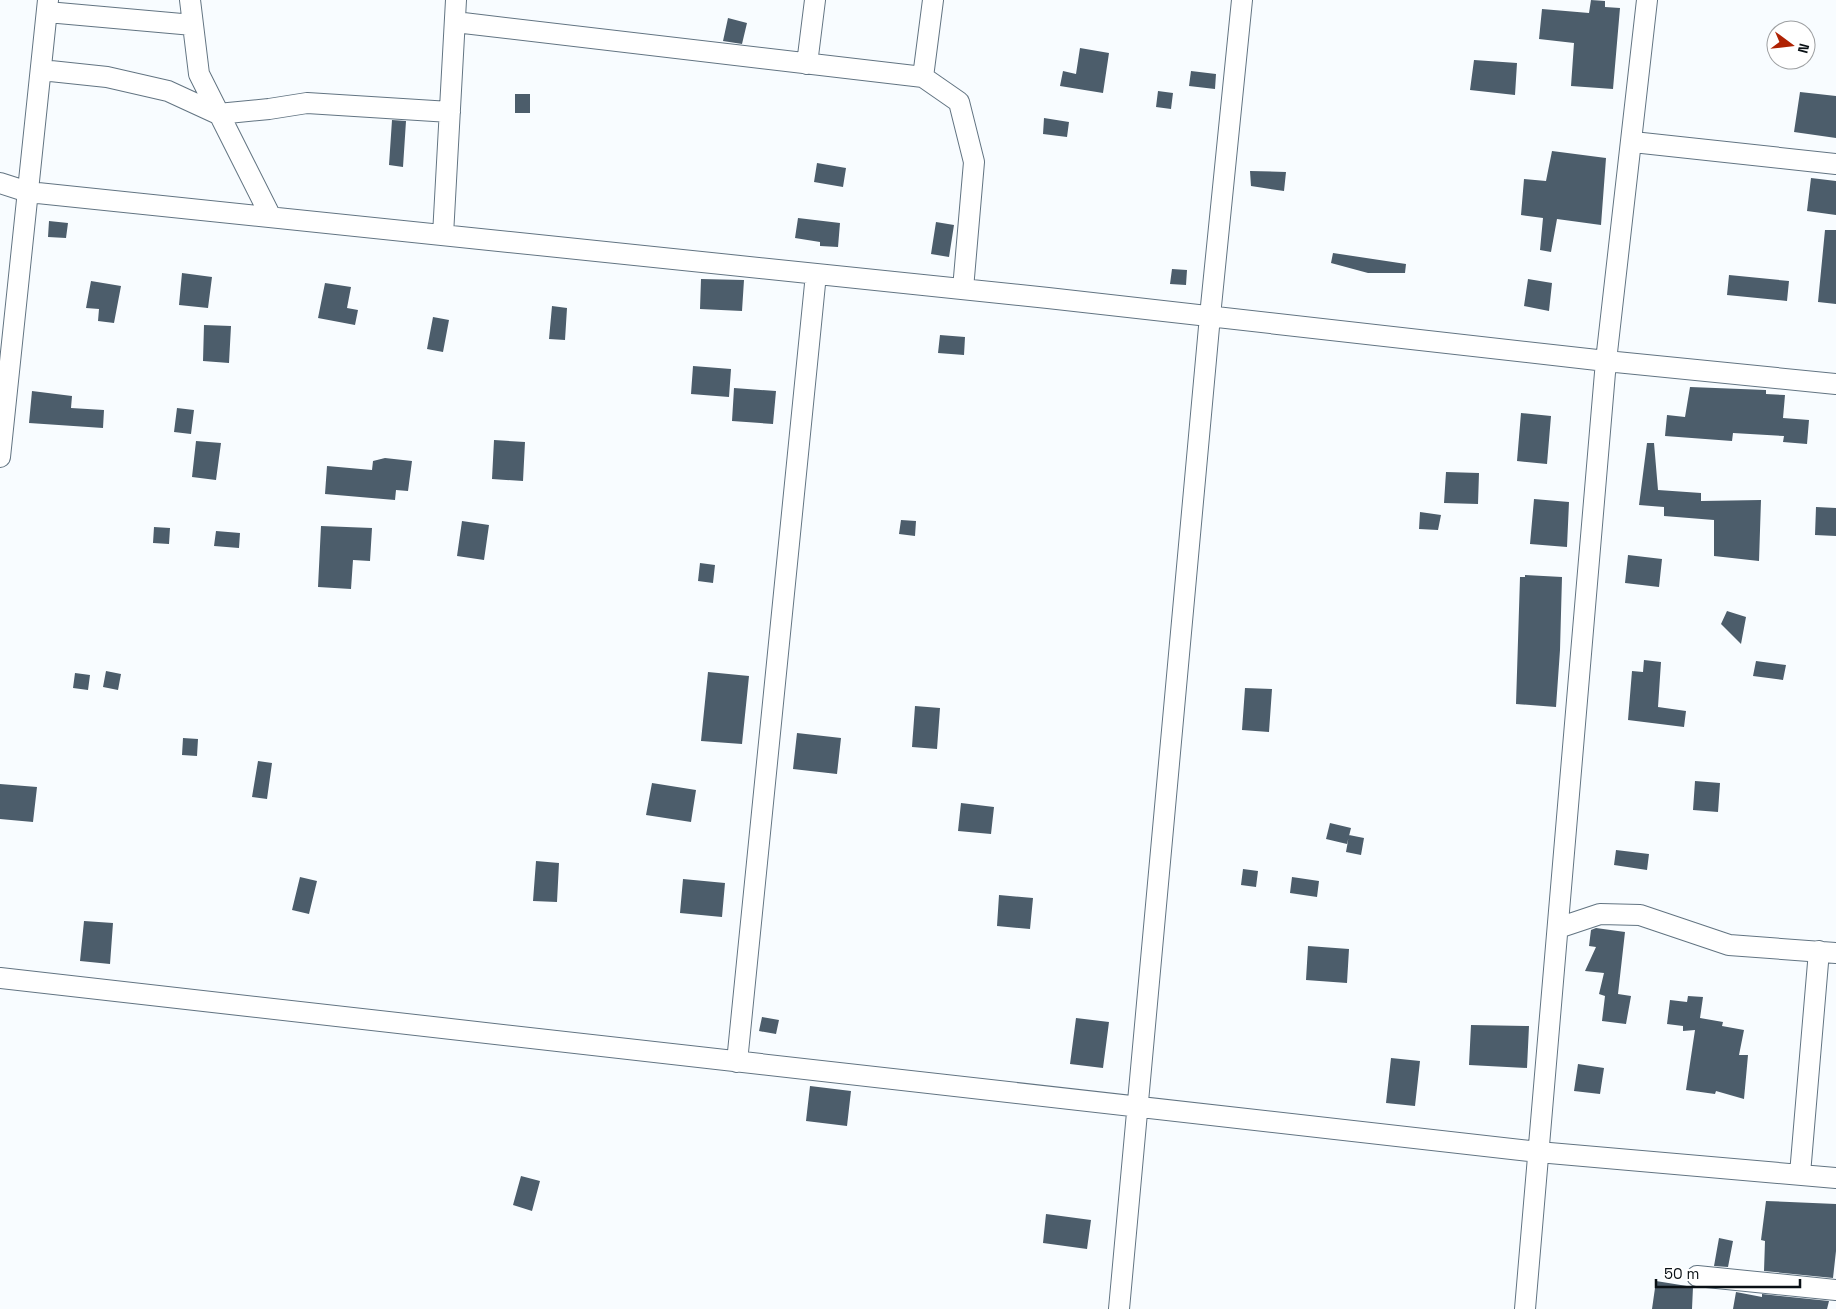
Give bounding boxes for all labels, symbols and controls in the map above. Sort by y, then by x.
north arrow [1766,20,1816,70]
text: N [1794,41,1813,55]
scale bar [1656,1256,1800,1288]
text: 50 m [1664,1264,1699,1283]

